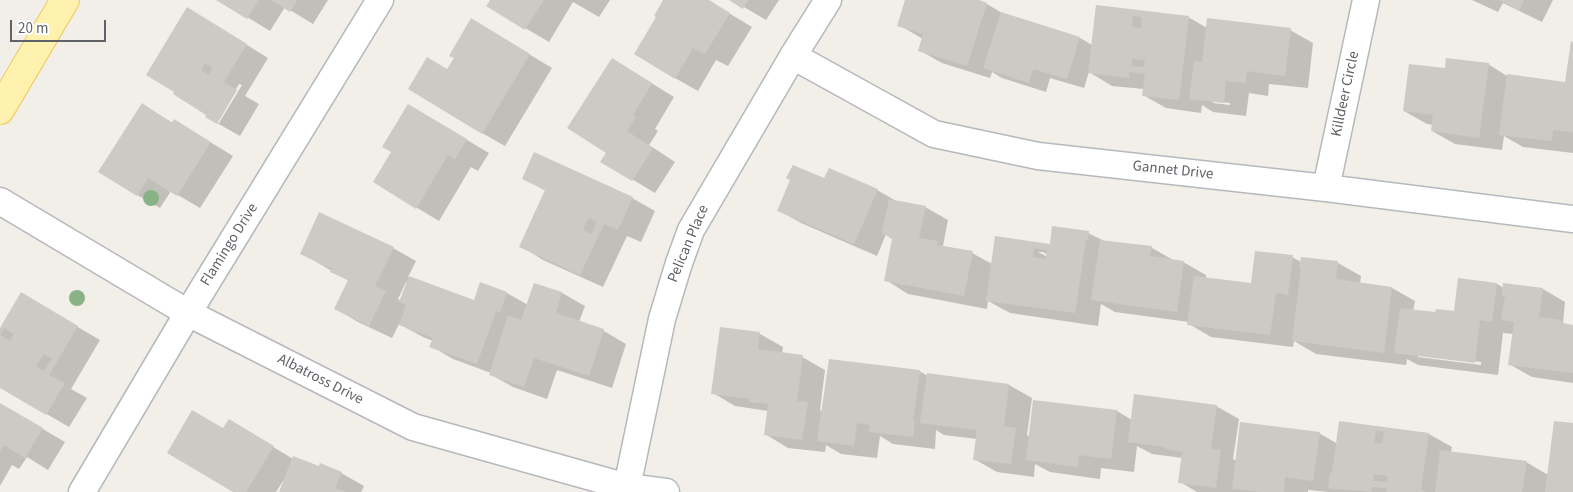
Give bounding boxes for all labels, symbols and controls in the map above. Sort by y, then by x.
scale bar [12,10,109,42]
text: 20 m [18,18,48,39]
street label: Killdeer Circle [1328,50,1364,138]
street label: Gannet Drive [1132,158,1214,184]
street label: Flamingo Drive [197,200,263,290]
street label: Pelican Place [665,203,713,285]
street label: Albatross Drive [274,351,366,409]

